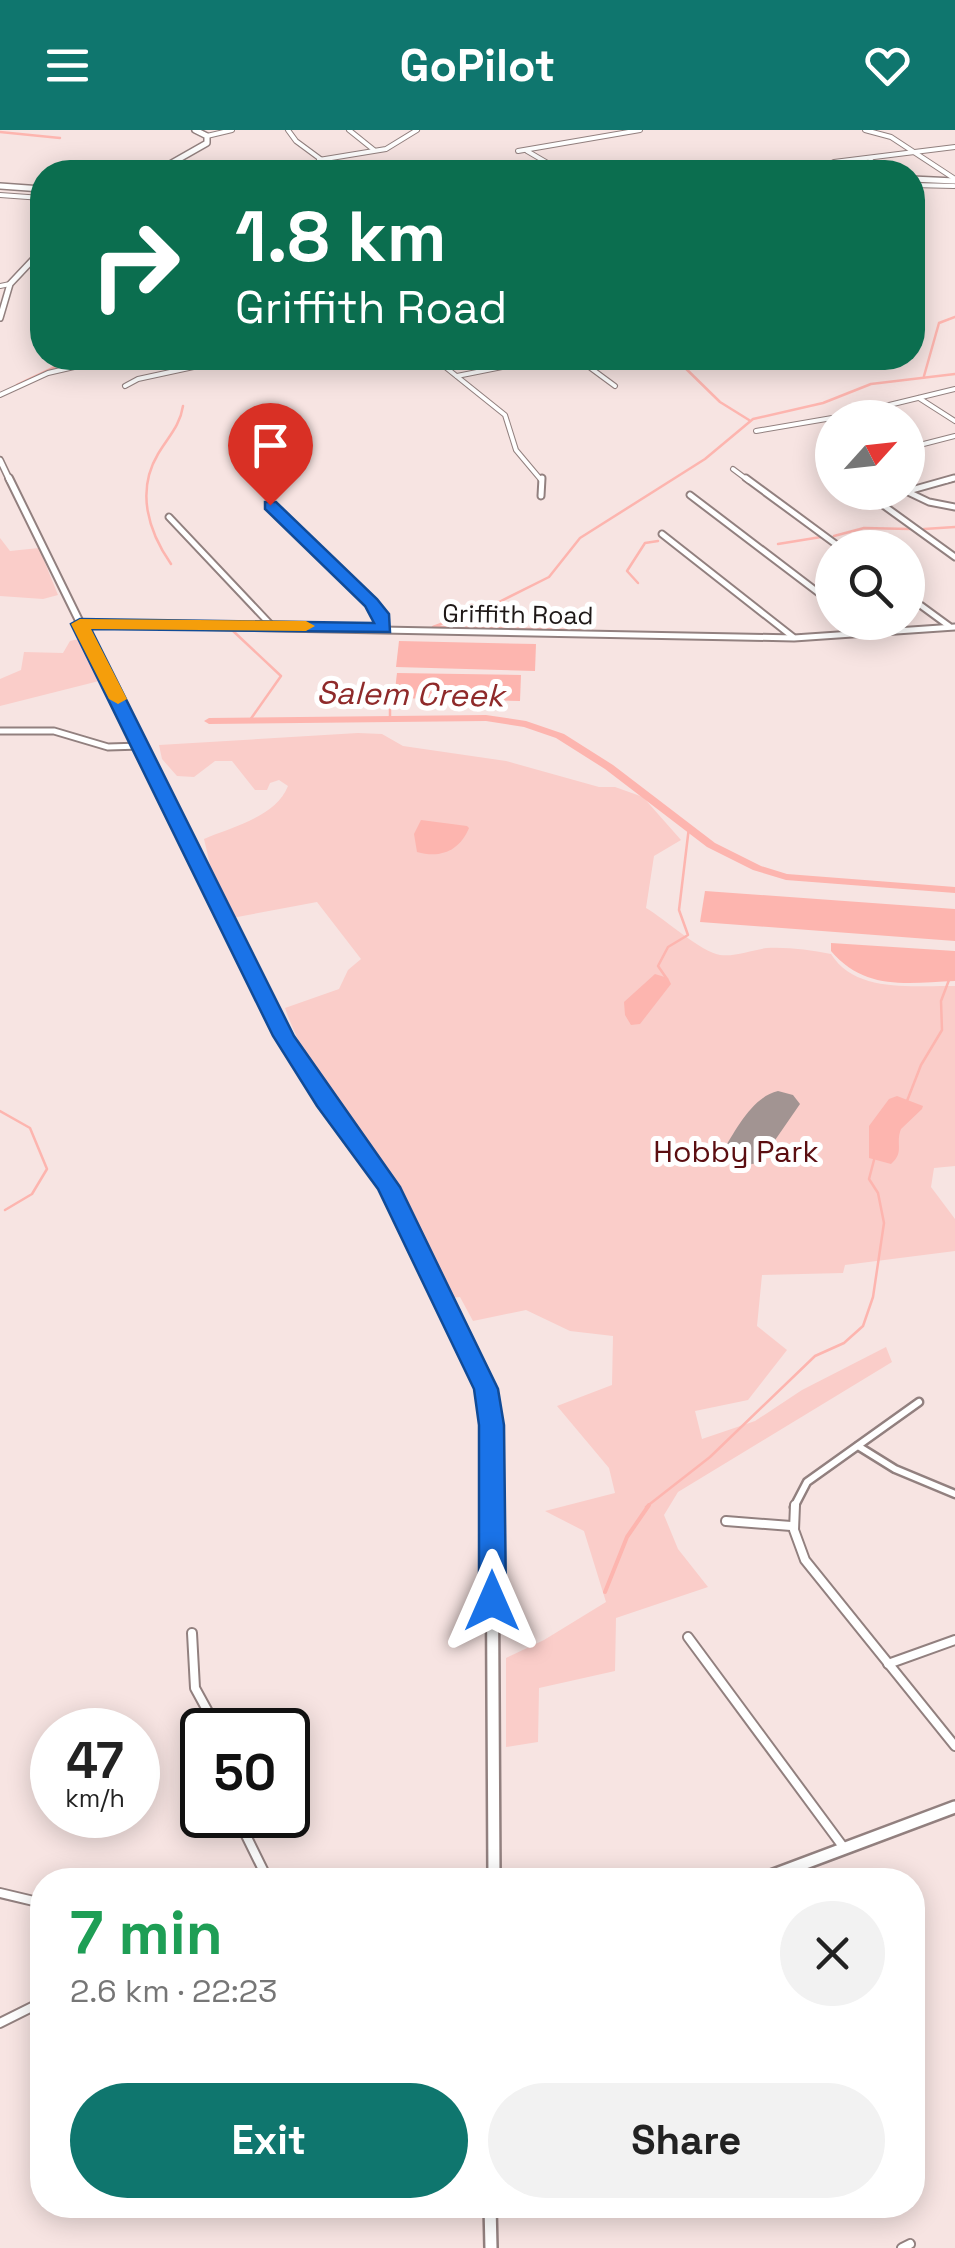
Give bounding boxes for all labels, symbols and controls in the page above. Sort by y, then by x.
text: GoPilot [400,37,555,94]
icon: menu [40,38,95,93]
icon: heart [860,38,915,93]
text: 1.8 km [235,192,447,281]
icon: right [70,200,200,330]
text: Griffith Road [235,279,507,336]
north arrow [815,400,925,510]
map controls [815,400,925,640]
pin [228,403,313,506]
icon: arrive [243,418,298,473]
button: search [815,530,925,640]
street label: Griffith Road [442,597,594,631]
water label: Salem Creek [316,672,508,716]
park label: Hobby Park [653,1132,819,1171]
position arrow [440,1549,544,1653]
speed limit sign: 50 [180,1708,310,1838]
text: 47 [66,1729,124,1793]
text: km/h [65,1782,125,1814]
text: 7 min [70,1895,223,1972]
button: close [780,1901,885,2006]
text: 2.6 km · 22:23 [70,1971,277,2011]
button: Exit [70,2083,468,2198]
button: Share [488,2083,885,2198]

